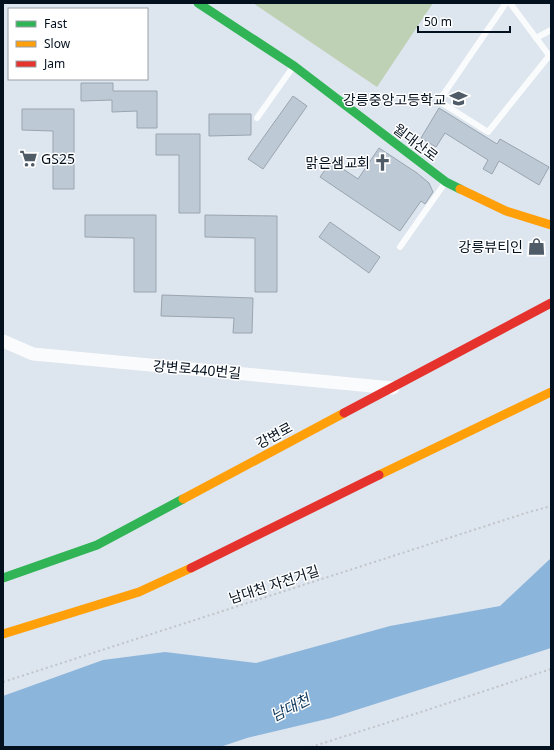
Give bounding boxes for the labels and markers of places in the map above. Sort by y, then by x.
school or university icon: 강릉중앙고등학교 [449,89,469,109]
place label: 강릉중앙고등학교 [343,90,446,109]
supermarket icon: GS25 [18,148,38,168]
place label: GS25 [41,149,75,168]
church icon: 맑은샘교회 [373,152,393,172]
place label: 맑은샘교회 [306,153,370,172]
shop icon: 강릉뷰티인 [526,236,546,256]
place label: 강릉뷰티인 [459,237,523,256]

